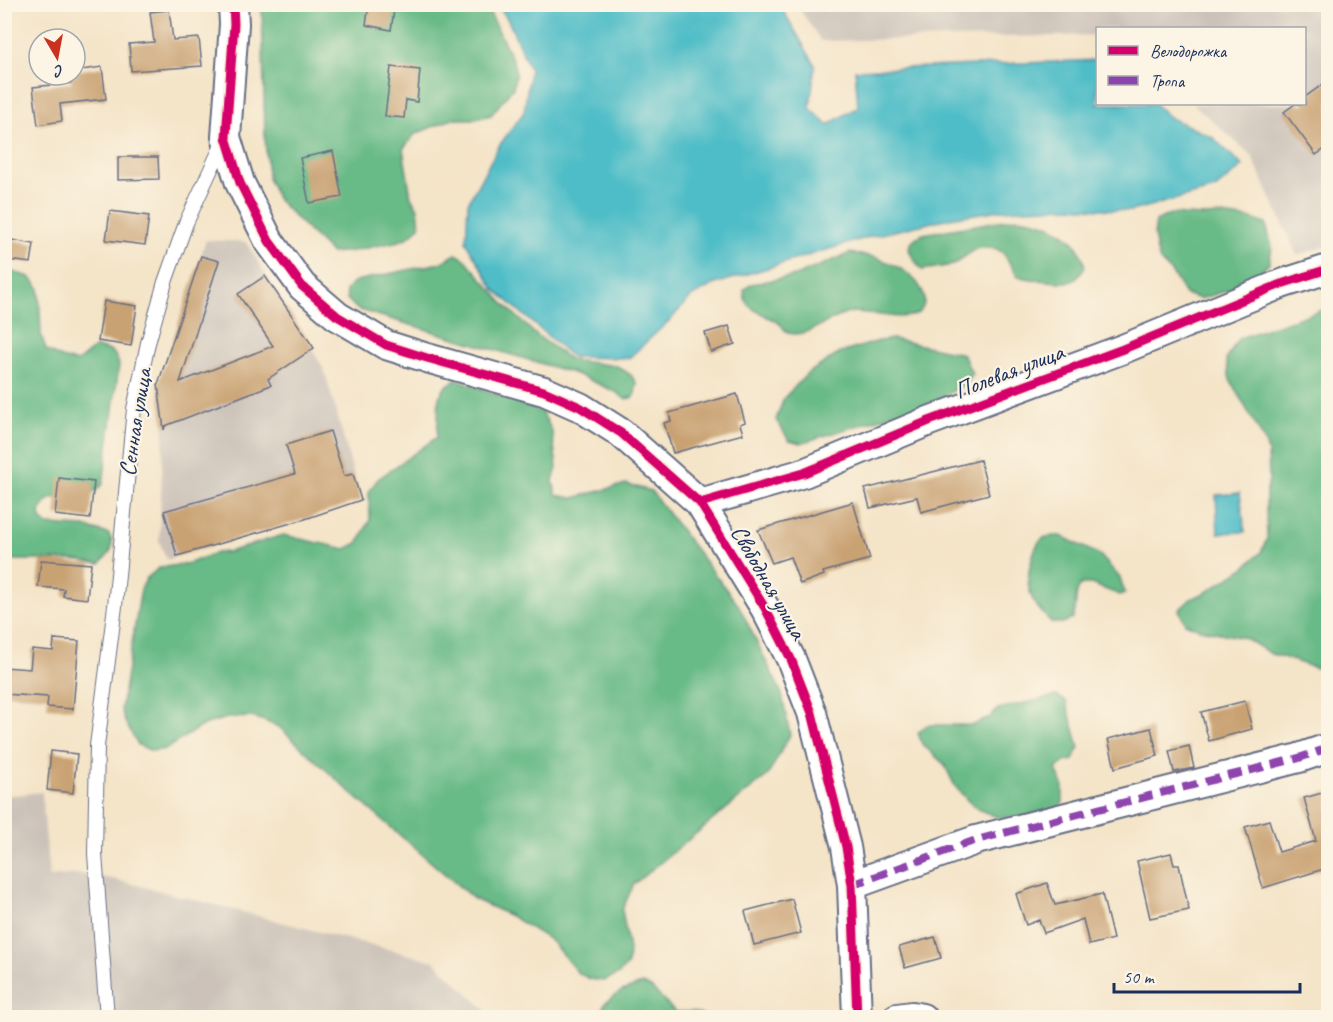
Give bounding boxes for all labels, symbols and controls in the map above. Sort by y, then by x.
north arrow [27,27,87,87]
legend [1096,27,1306,105]
text: Велодорожка [1150,40,1228,62]
text: С [52,60,65,82]
text: Тропа [1150,70,1186,92]
street label: Полевая улица [950,336,1069,406]
street label: Сенная улица [112,364,159,478]
street label: Свободная улица [724,519,815,646]
scale bar [1114,956,1300,994]
text: 50 m [1123,966,1156,988]

